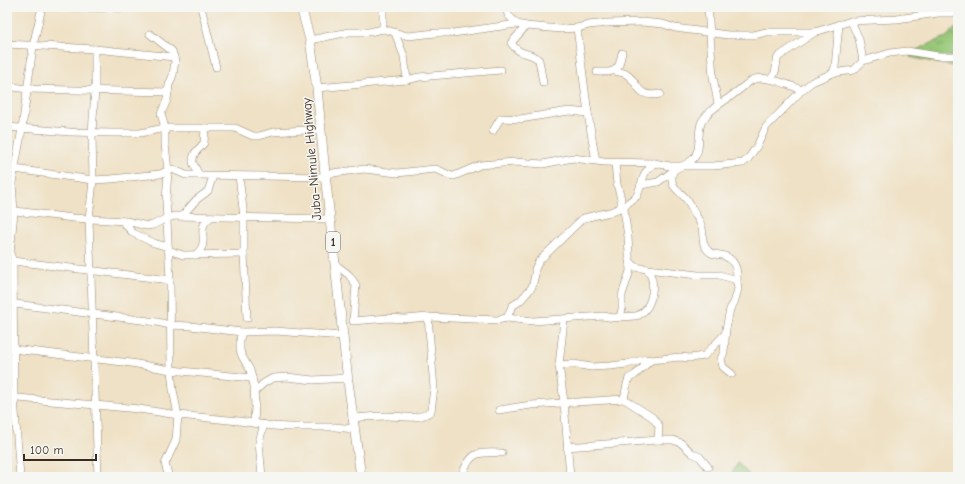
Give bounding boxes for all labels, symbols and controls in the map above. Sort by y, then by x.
street label: Juba–Nimule Highway [299,97,324,221]
road number: 1 [326,232,340,252]
scale bar [24,436,96,462]
text: 100 m [30,443,63,457]

